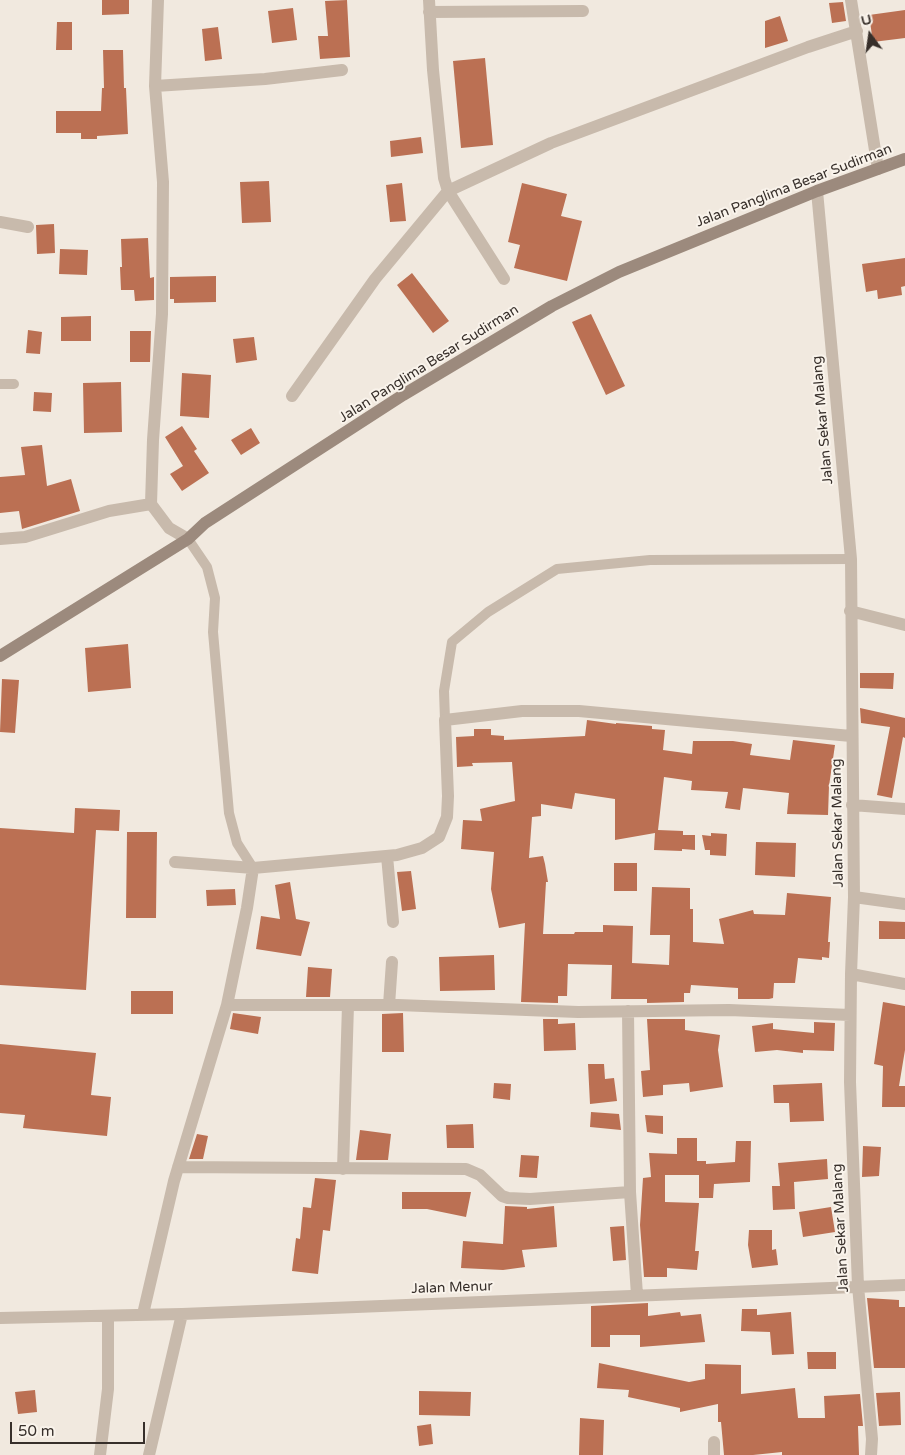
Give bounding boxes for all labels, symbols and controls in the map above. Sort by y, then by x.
north arrow [845,10,895,60]
text: U [859,10,873,29]
street label: Jalan Panglima Besar Sudirman [694,141,894,231]
street label: Jalan Panglima Besar Sudirman [336,302,522,426]
street label: Jalan Sekar Malang [809,355,837,485]
street label: Jalan Sekar Malang [828,758,848,888]
street label: Jalan Sekar Malang [829,1163,853,1293]
street label: Jalan Menur [411,1278,493,1298]
scale bar [12,1412,148,1444]
text: 50 m [18,1422,55,1440]

